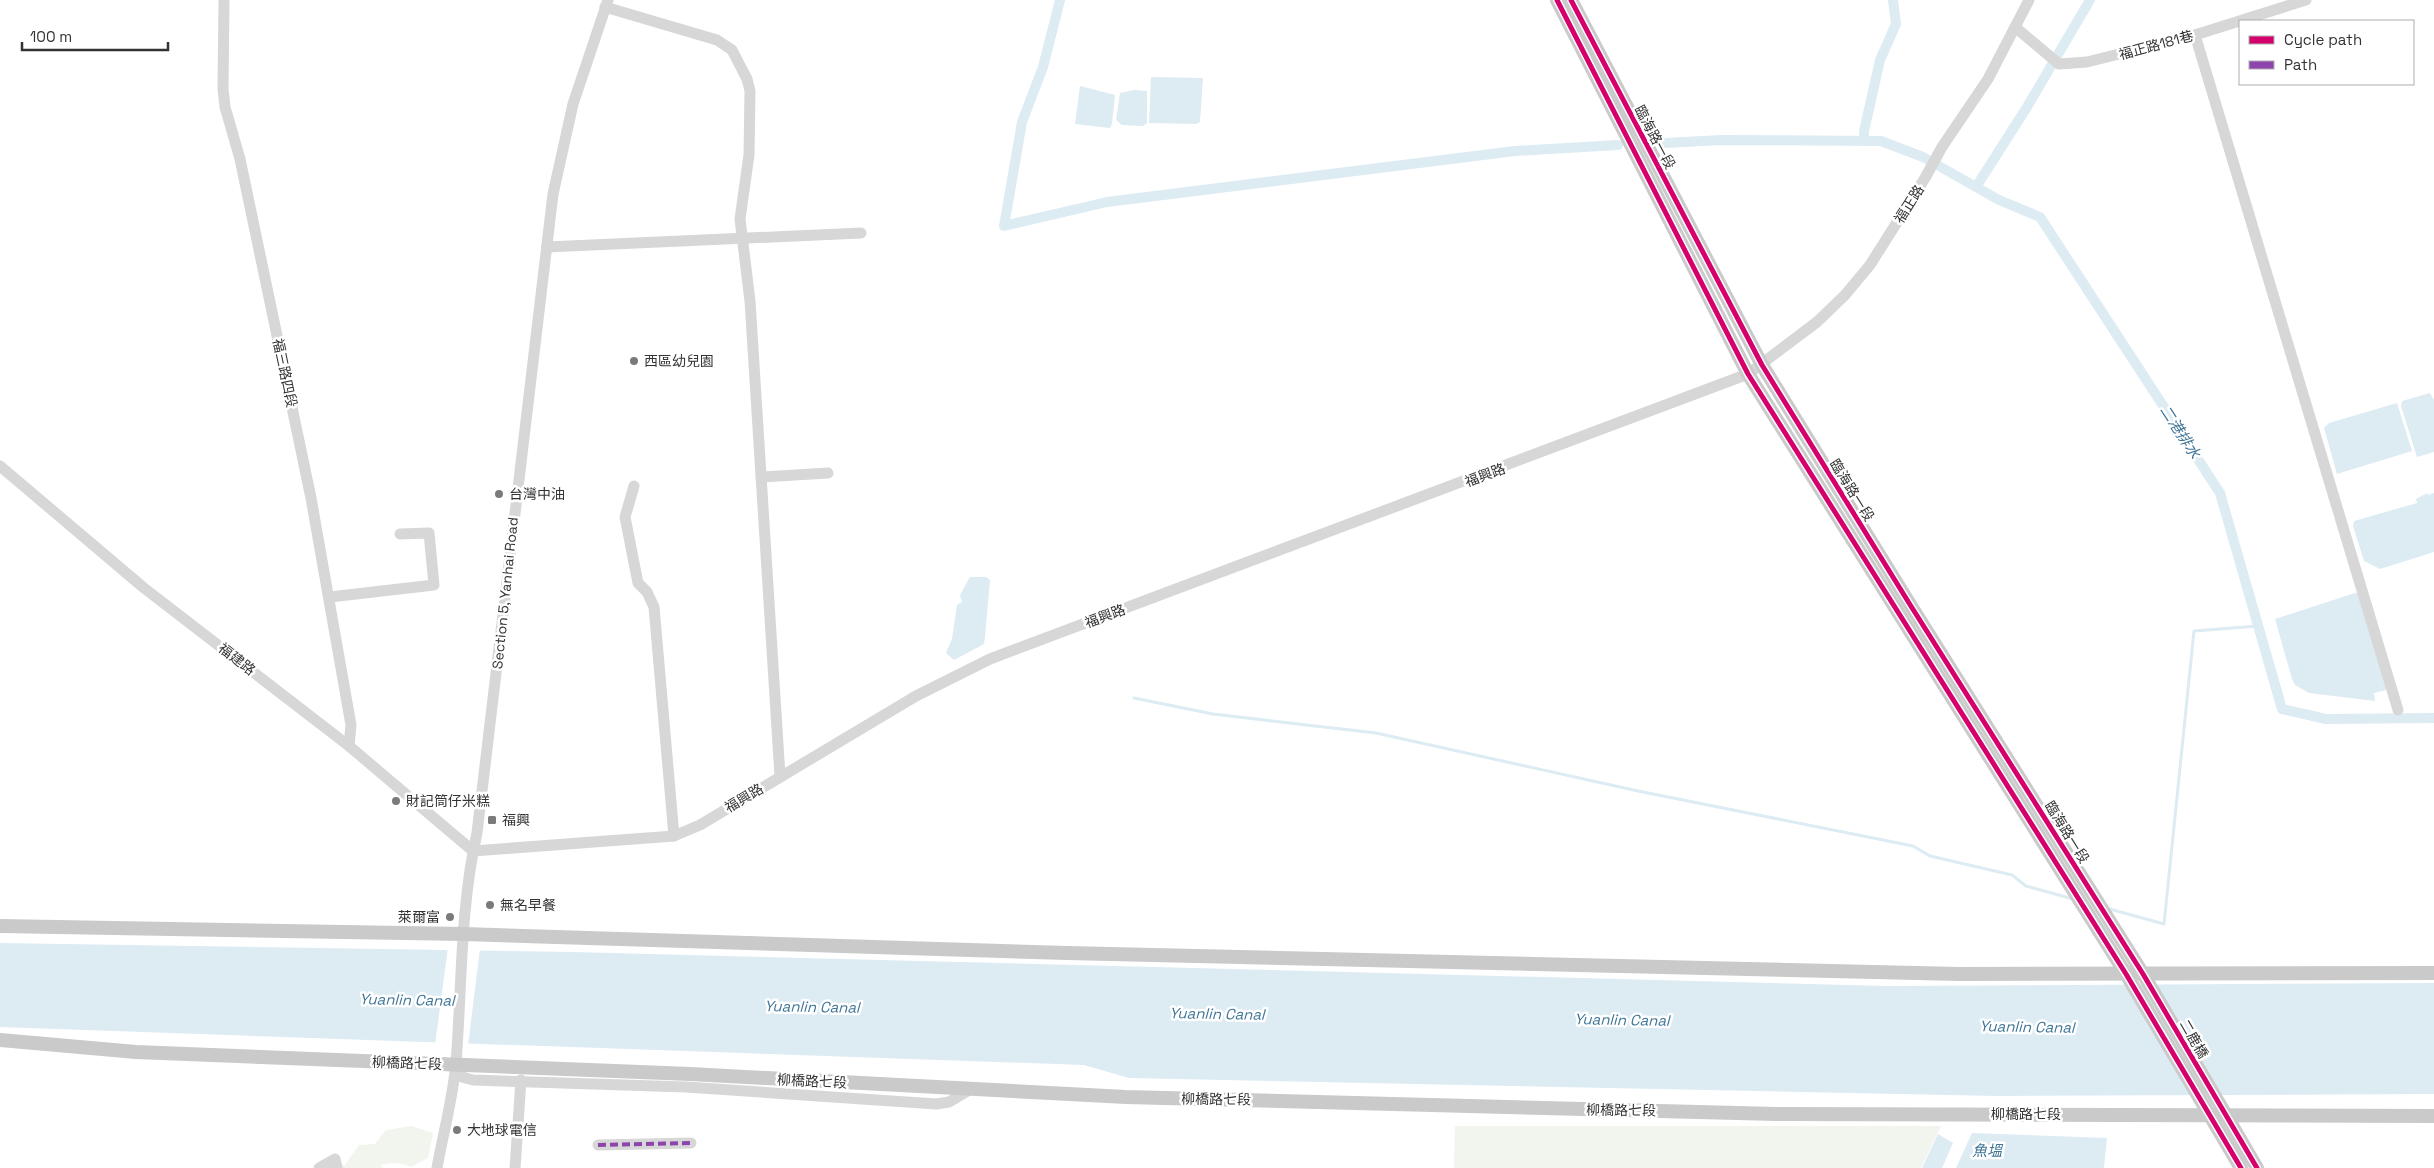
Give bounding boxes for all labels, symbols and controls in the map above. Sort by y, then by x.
scale bar [22,20,169,52]
legend [2239,20,2414,85]
street label: 福正路181巷 [2117,26,2195,64]
text: 100 m [30,27,72,46]
text: Cycle path [2284,30,2362,49]
text: Path [2284,55,2317,74]
street label: 臨海路一段 [1631,102,1679,172]
street label: 福正路 [1890,181,1928,227]
street label: 福三路四段 [269,337,301,409]
place label: 西區幼兒園 [644,352,714,370]
marker: 西區幼兒園 [628,355,640,367]
water label: 二港排水 [2156,401,2205,463]
street label: 臨海路一段 [1826,456,1878,524]
street label: 福興路 [1462,459,1508,491]
place label: 台灣中油 [509,485,565,503]
marker: 台灣中油 [493,488,505,500]
street label: Section 5, Yanhai Road [488,516,522,670]
street label: 福興路 [1082,600,1128,632]
street label: 福建路 [215,639,259,679]
street label: 福興路 [721,779,767,817]
place label: 財記筒仔米糕 [406,792,490,810]
marker: 財記筒仔米糕 [390,795,402,807]
street label: 臨海路一段 [2041,798,2093,866]
place label: 福興 [502,811,530,829]
marker: 福興 [486,814,498,826]
place label: 無名早餐 [500,896,556,914]
marker: 無名早餐 [484,899,496,911]
place label: 萊爾富 [398,908,440,926]
marker: 萊爾富 [444,911,456,923]
water label: Yuanlin Canal [359,989,457,1010]
water label: Yuanlin Canal [764,996,862,1017]
water label: Yuanlin Canal [1169,1003,1267,1024]
water label: Yuanlin Canal [1574,1009,1672,1030]
water label: Yuanlin Canal [1979,1016,2077,1037]
street label: 二鹿橋 [2176,1016,2212,1062]
street label: 柳橋路七段 [372,1053,442,1073]
street label: 柳橋路七段 [777,1070,847,1092]
street label: 柳橋路七段 [1181,1089,1251,1109]
street label: 柳橋路七段 [1586,1100,1656,1120]
street label: 柳橋路七段 [1991,1105,2061,1123]
place label: 大地球電信 [467,1121,537,1139]
marker: 大地球電信 [451,1124,463,1136]
water label: 魚塭 [1972,1141,2004,1160]

